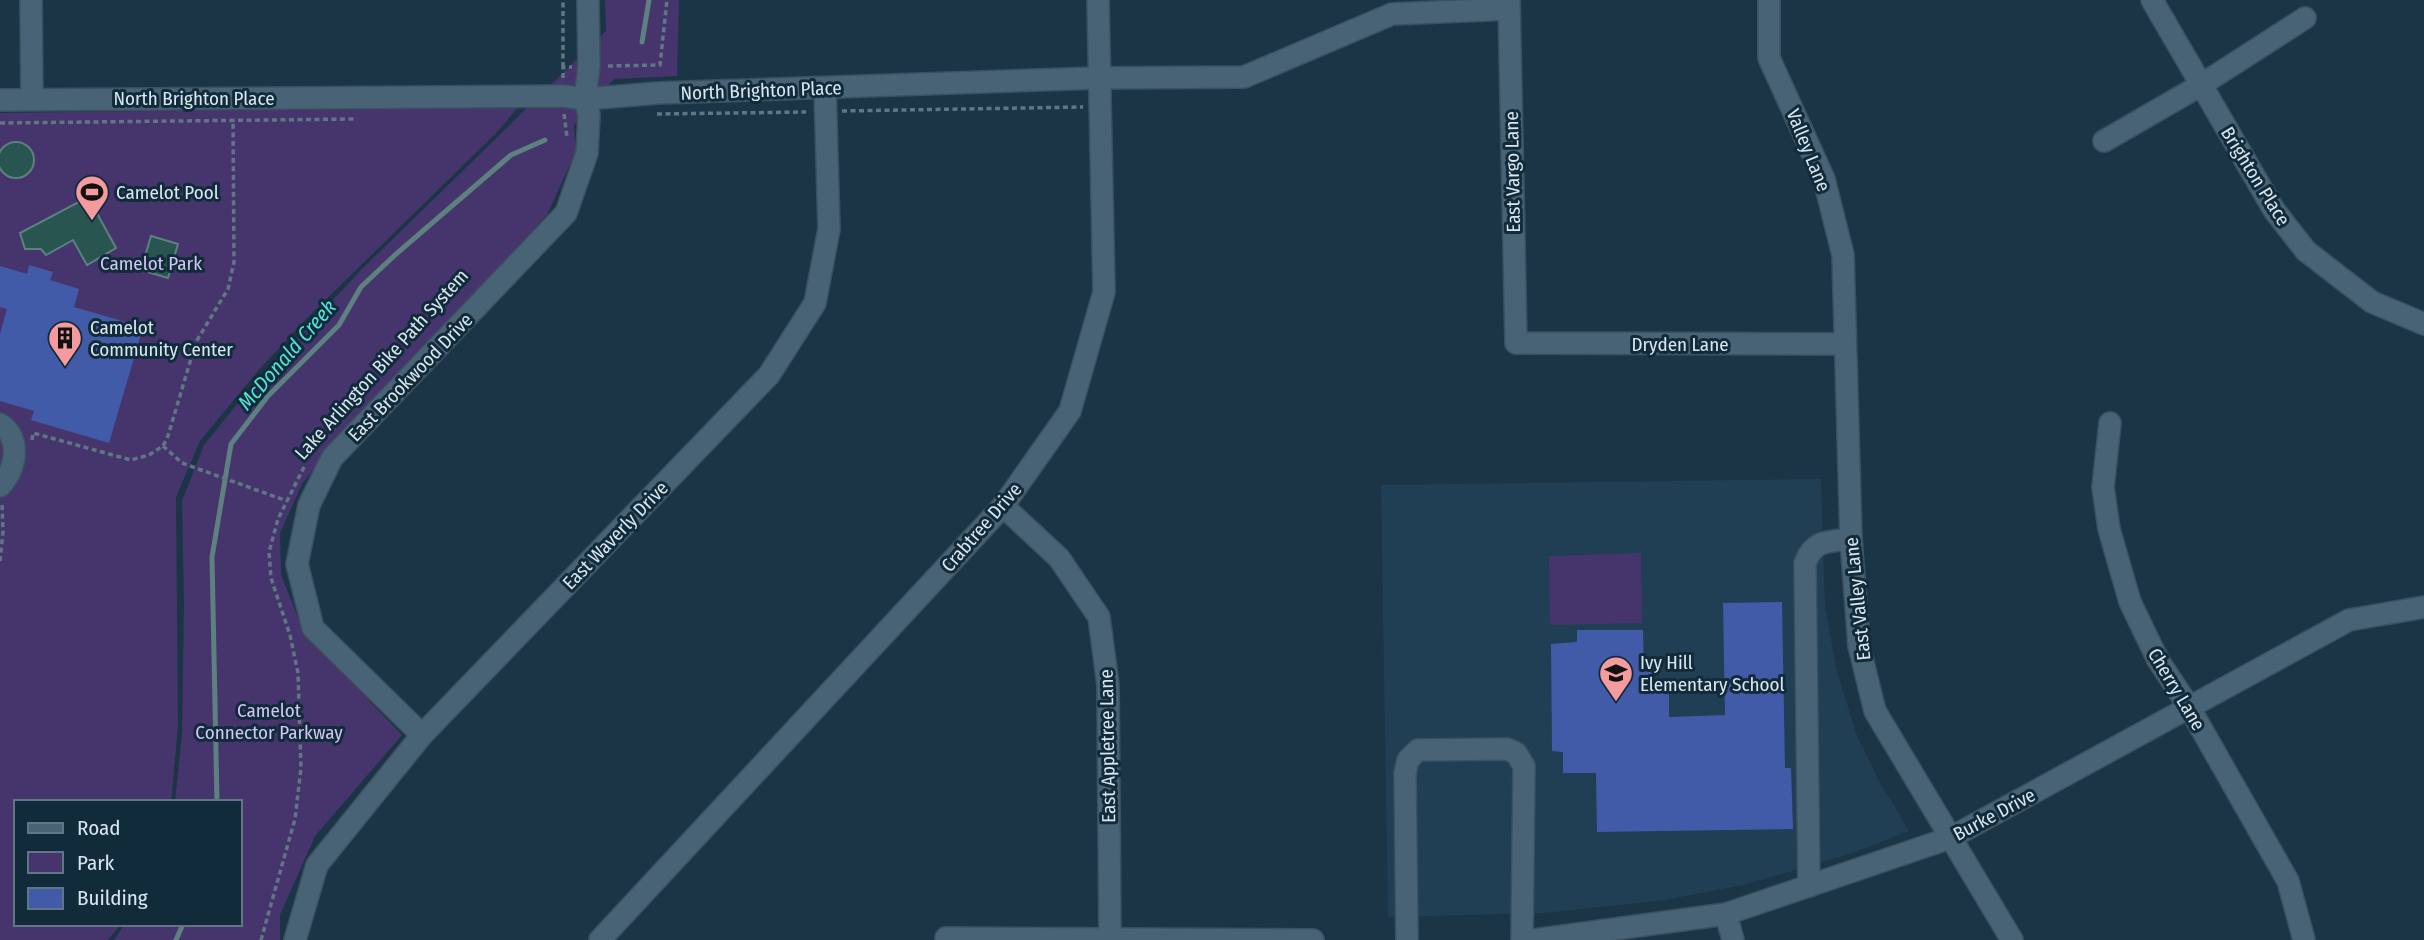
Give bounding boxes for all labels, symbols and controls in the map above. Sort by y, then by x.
street label: North Brighton Place [680,76,842,105]
street label: North Brighton Place [113,87,275,110]
street label: Valley Lane [1782,105,1836,195]
street label: East Vargo Lane [1500,111,1525,233]
street label: Brighton Place [2216,123,2295,230]
sports icon: Camelot Pool [73,173,111,222]
place label: Camelot Pool [116,181,219,204]
park label: Camelot Park [100,252,202,275]
street label: Lake Arlington Bike Path System [290,264,473,464]
water label: McDonald Creek [232,295,342,415]
street label: East Brookwood Drive [343,308,477,446]
place label: Camelot Community Center [90,316,233,361]
building icon: Camelot Community Center [46,319,84,368]
street label: Dryden Lane [1631,333,1729,356]
street label: East Waverly Drive [558,476,673,594]
street label: Crabtree Drive [936,478,1026,577]
street label: East Valley Lane [1840,536,1875,662]
street label: Cherry Lane [2143,644,2210,735]
place label: Ivy Hill Elementary School [1640,651,1785,696]
school or university icon: Ivy Hill Elementary School [1597,654,1635,703]
street label: East Appletree Lane [1095,669,1120,823]
park label: Camelot Connector Parkway [195,699,343,744]
street label: Burke Drive [1949,783,2039,846]
legend [14,800,242,926]
text: Road [77,815,121,841]
text: Park [77,850,115,876]
text: Building [77,885,148,911]

